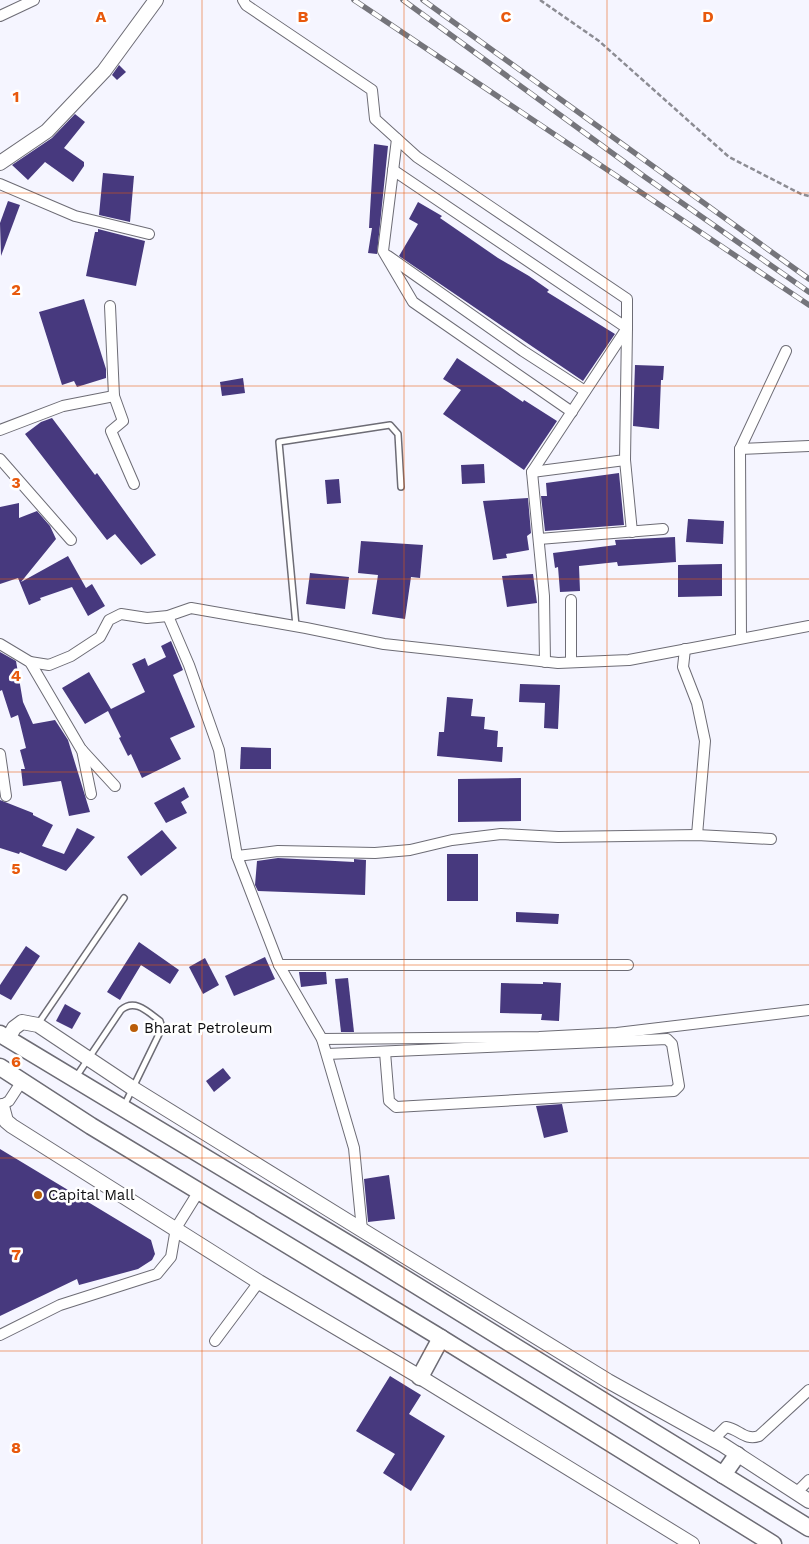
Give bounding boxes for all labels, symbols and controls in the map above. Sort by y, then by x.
text: A [96,7,107,26]
text: B [298,7,309,26]
text: C [501,7,512,26]
text: D [702,7,714,26]
text: 1 [13,87,19,106]
text: 2 [11,280,21,299]
text: 3 [11,473,21,492]
text: 4 [11,666,21,685]
text: 5 [11,859,21,878]
place label: Bharat Petroleum [144,1019,272,1037]
marker: Bharat Petroleum [128,1022,140,1034]
text: 6 [11,1052,21,1071]
place label: Capital Mall [48,1186,135,1204]
marker: Capital Mall [32,1189,44,1201]
text: 7 [11,1245,21,1264]
text: 8 [11,1438,21,1457]

